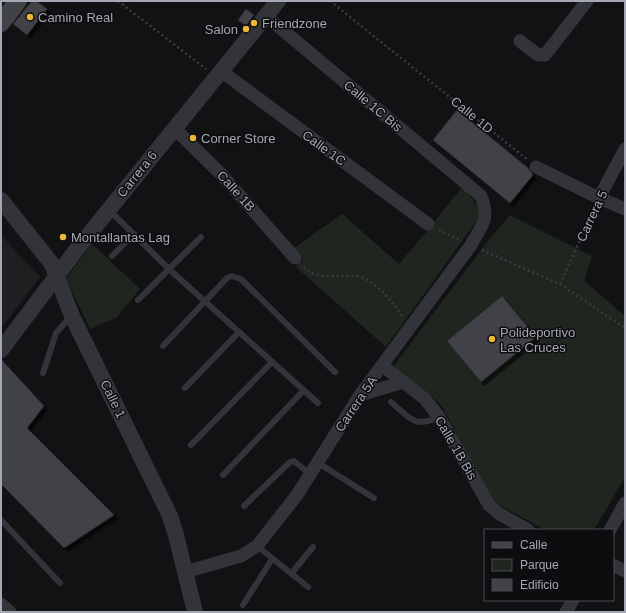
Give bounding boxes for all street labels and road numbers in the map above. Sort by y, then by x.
street label: Calle 1C Bis [341,77,406,135]
street label: Calle 1D [448,93,496,137]
street label: Calle 1C [299,127,349,169]
street label: Carrera 6 [114,148,160,200]
street label: Calle 1B [214,168,258,214]
street label: Carrera 5 [574,188,610,244]
street label: Carrera 5A [332,373,380,435]
street label: Calle 1 [97,378,129,420]
street label: Calle 1B Bis [432,414,480,483]

